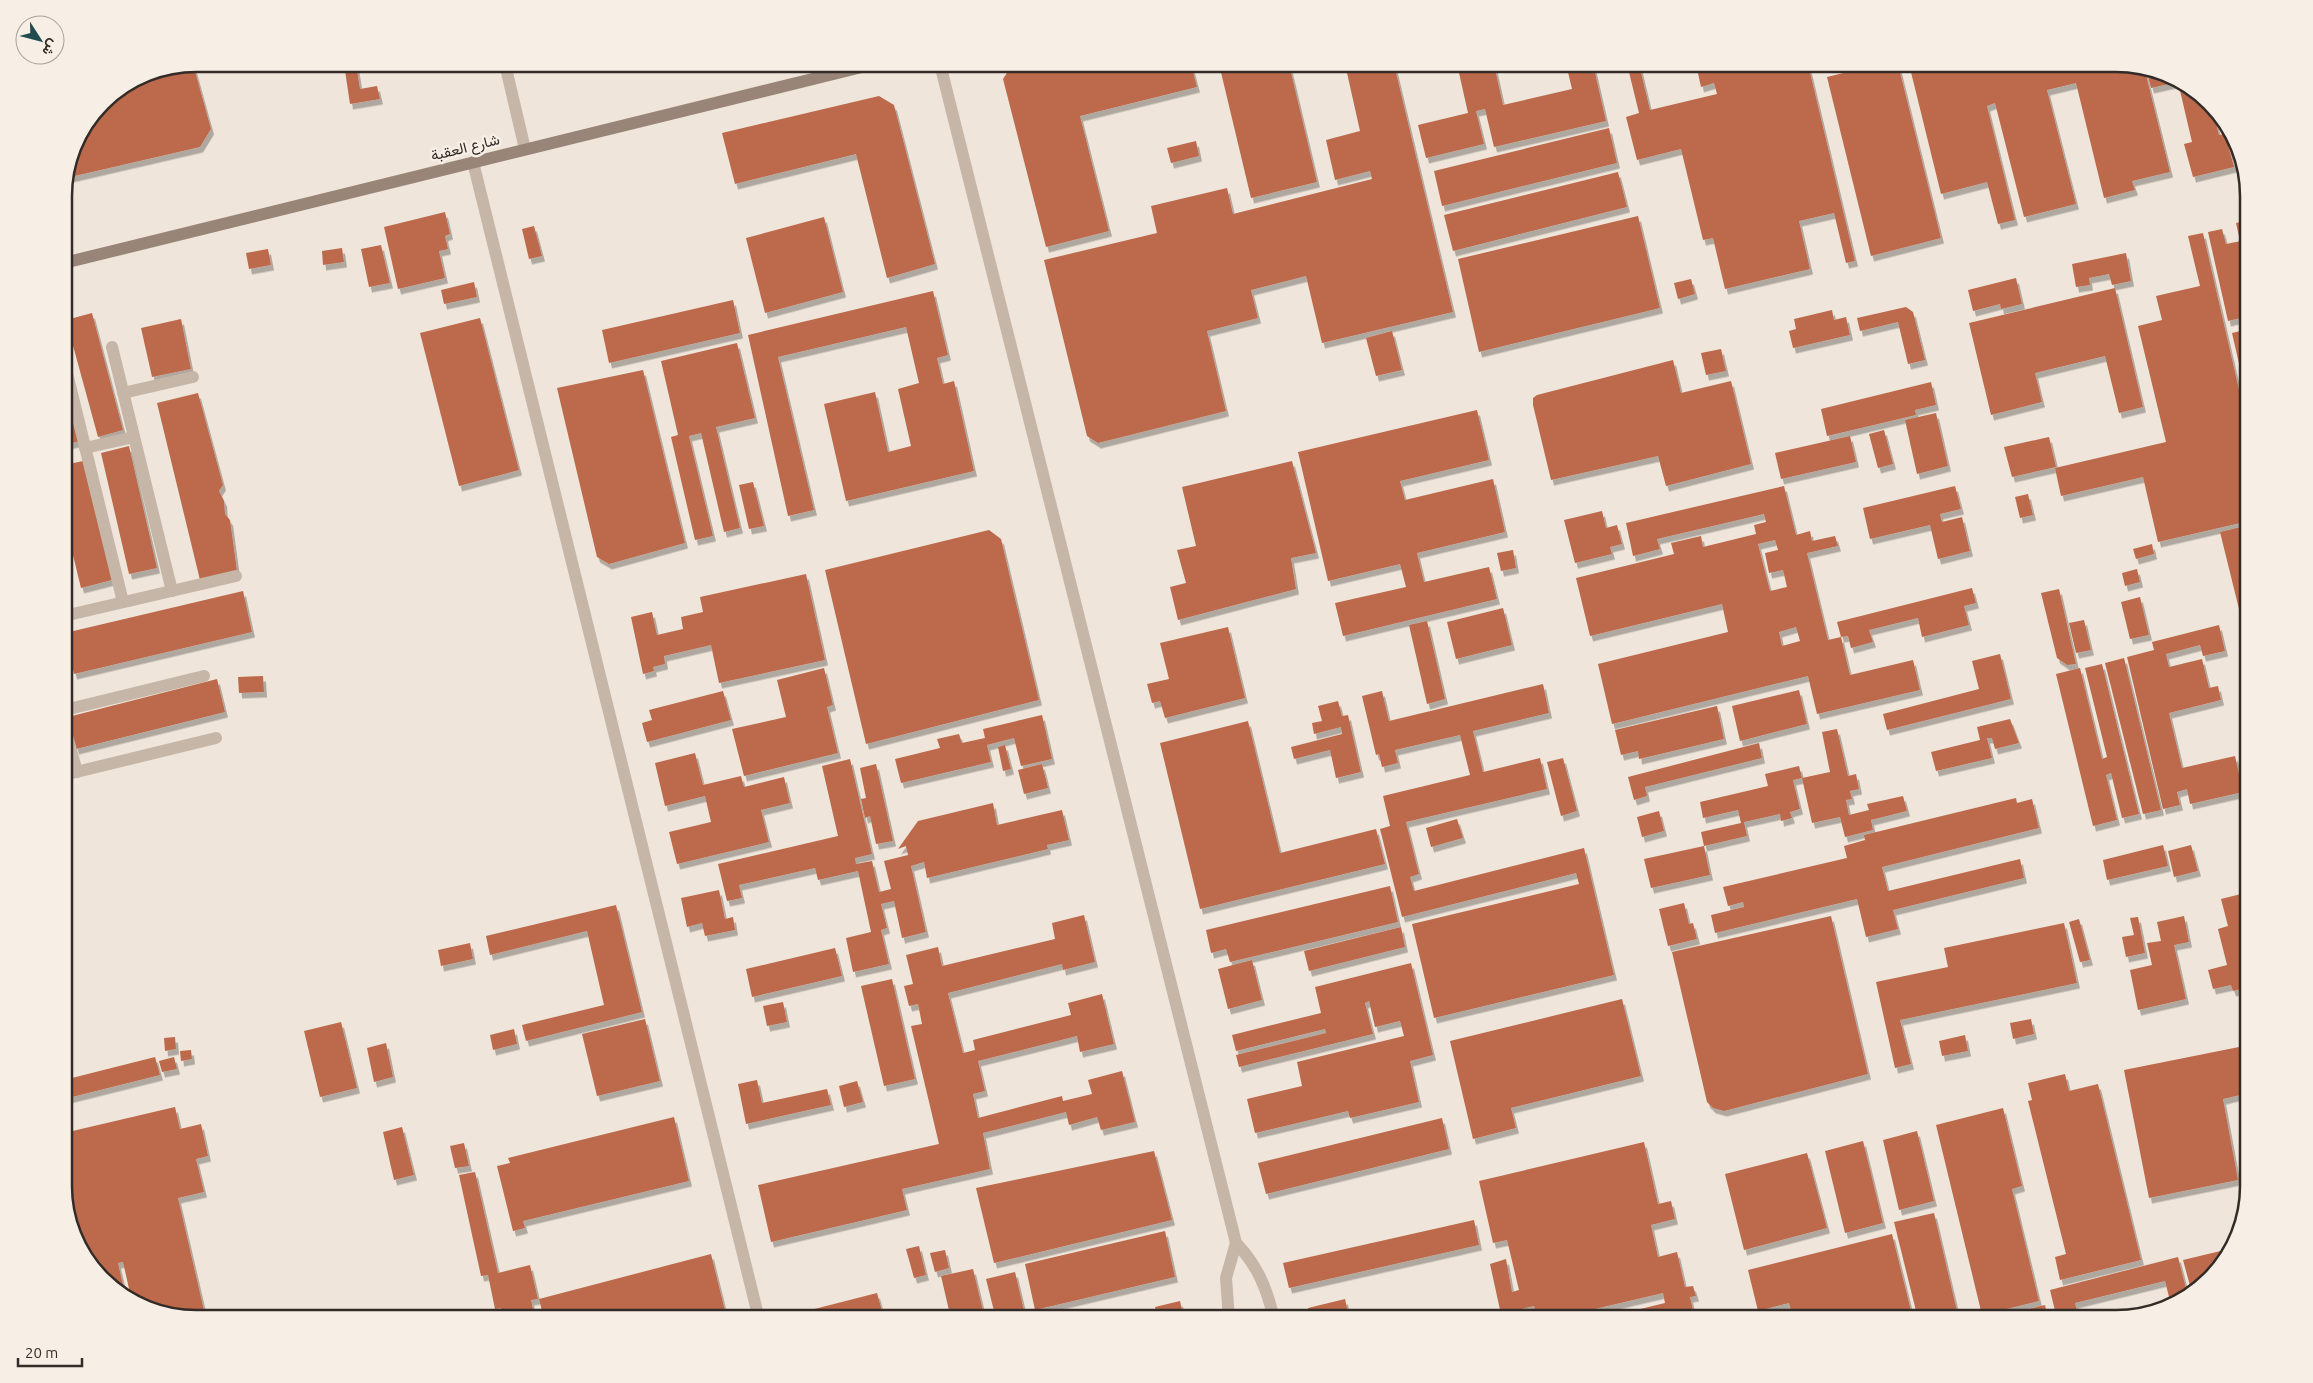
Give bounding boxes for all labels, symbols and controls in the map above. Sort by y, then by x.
north arrow [15,15,65,65]
text: ش [38,36,62,59]
street label: شارع العقبة [429,130,502,167]
scale bar [18,1336,81,1368]
text: 20 m [25,1344,58,1361]

